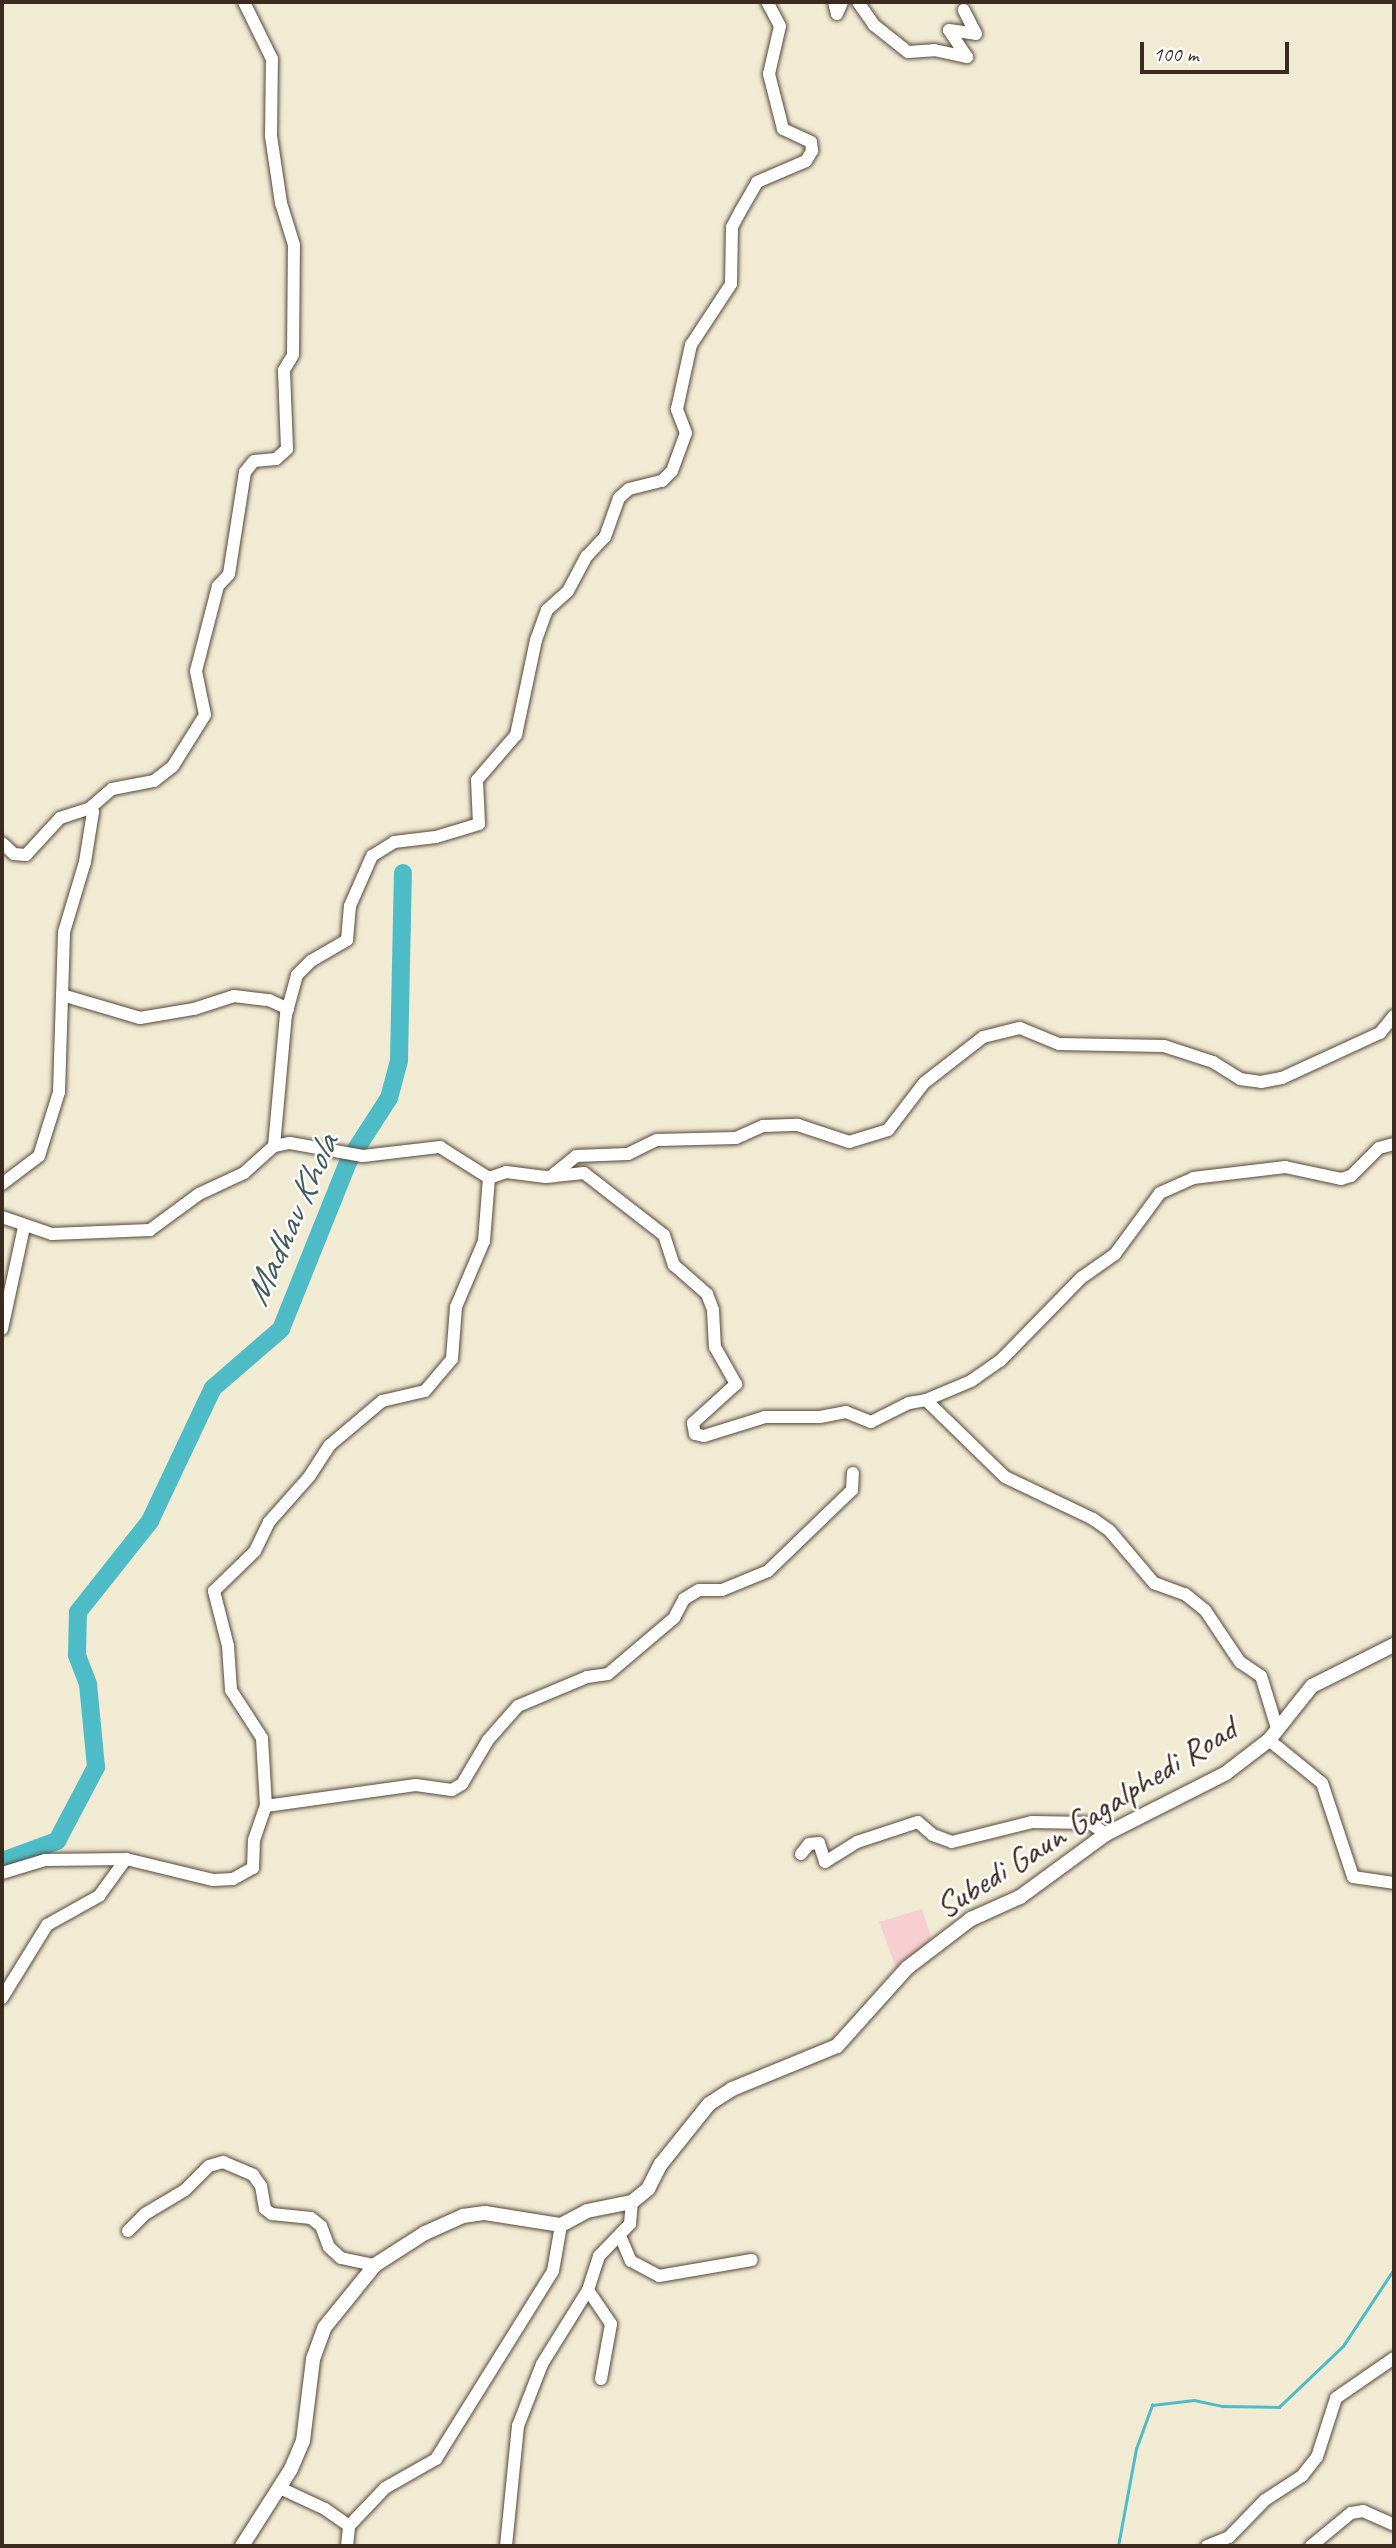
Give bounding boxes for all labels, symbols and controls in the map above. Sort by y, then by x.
scale bar [1144,28,1293,72]
text: 100 m [1153,41,1198,67]
water label: Madhav Khola [234,1129,348,1311]
street label: Subedi Gaun Gagalphedi Road [928,1708,1244,1928]

